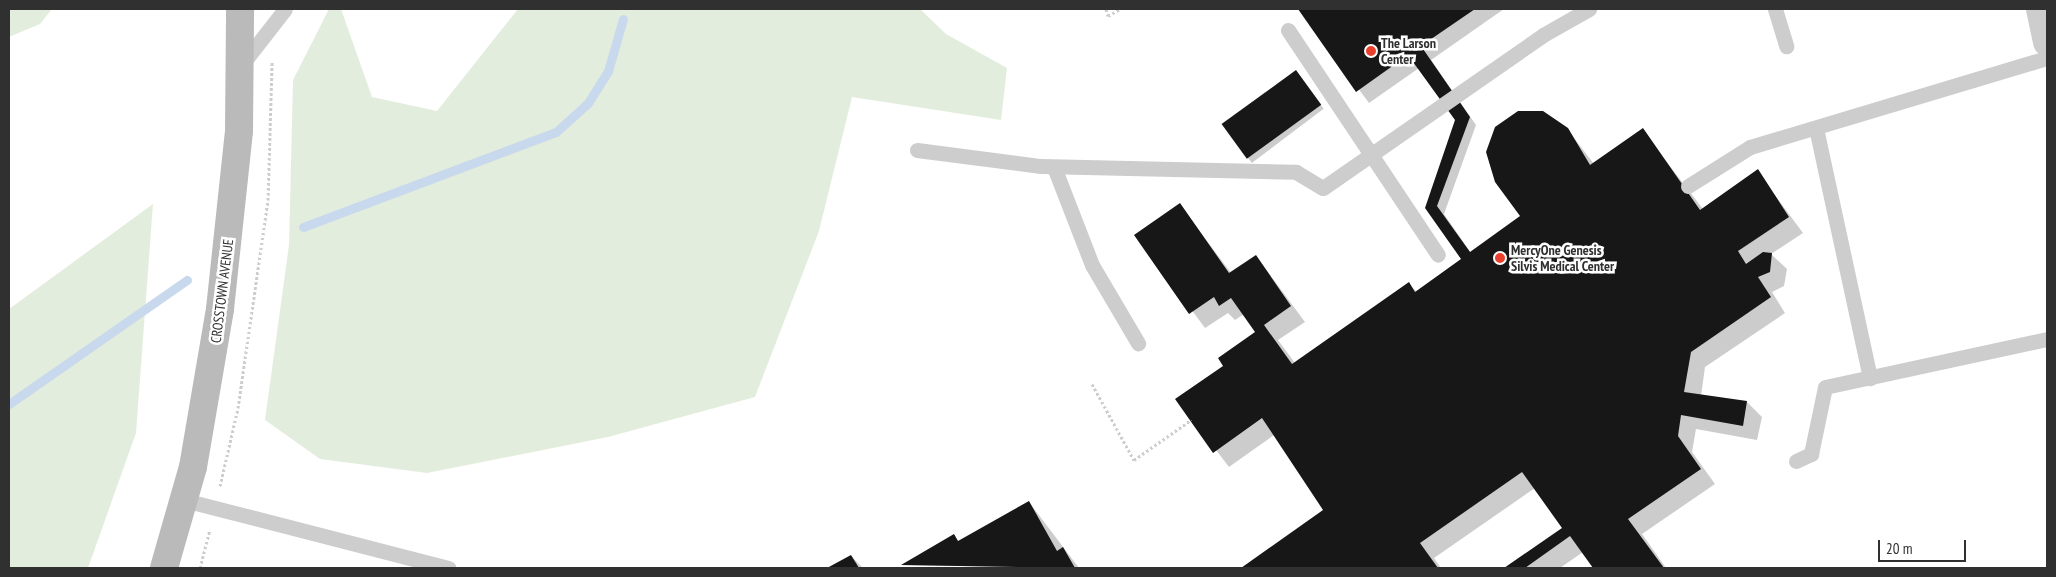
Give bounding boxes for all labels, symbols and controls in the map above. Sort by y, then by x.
place label: The Larson Center [1381,35,1436,68]
marker: The Larson Center [1365,45,1377,57]
street label: CROSSTOWN AVENUE [207,238,237,344]
place label: MercyOne Genesis Silvis Medical Center [1511,242,1614,274]
marker: MercyOne Genesis Silvis Medical Center [1493,251,1507,265]
scale bar [1881,530,1968,562]
text: 20 m [1886,539,1912,558]

